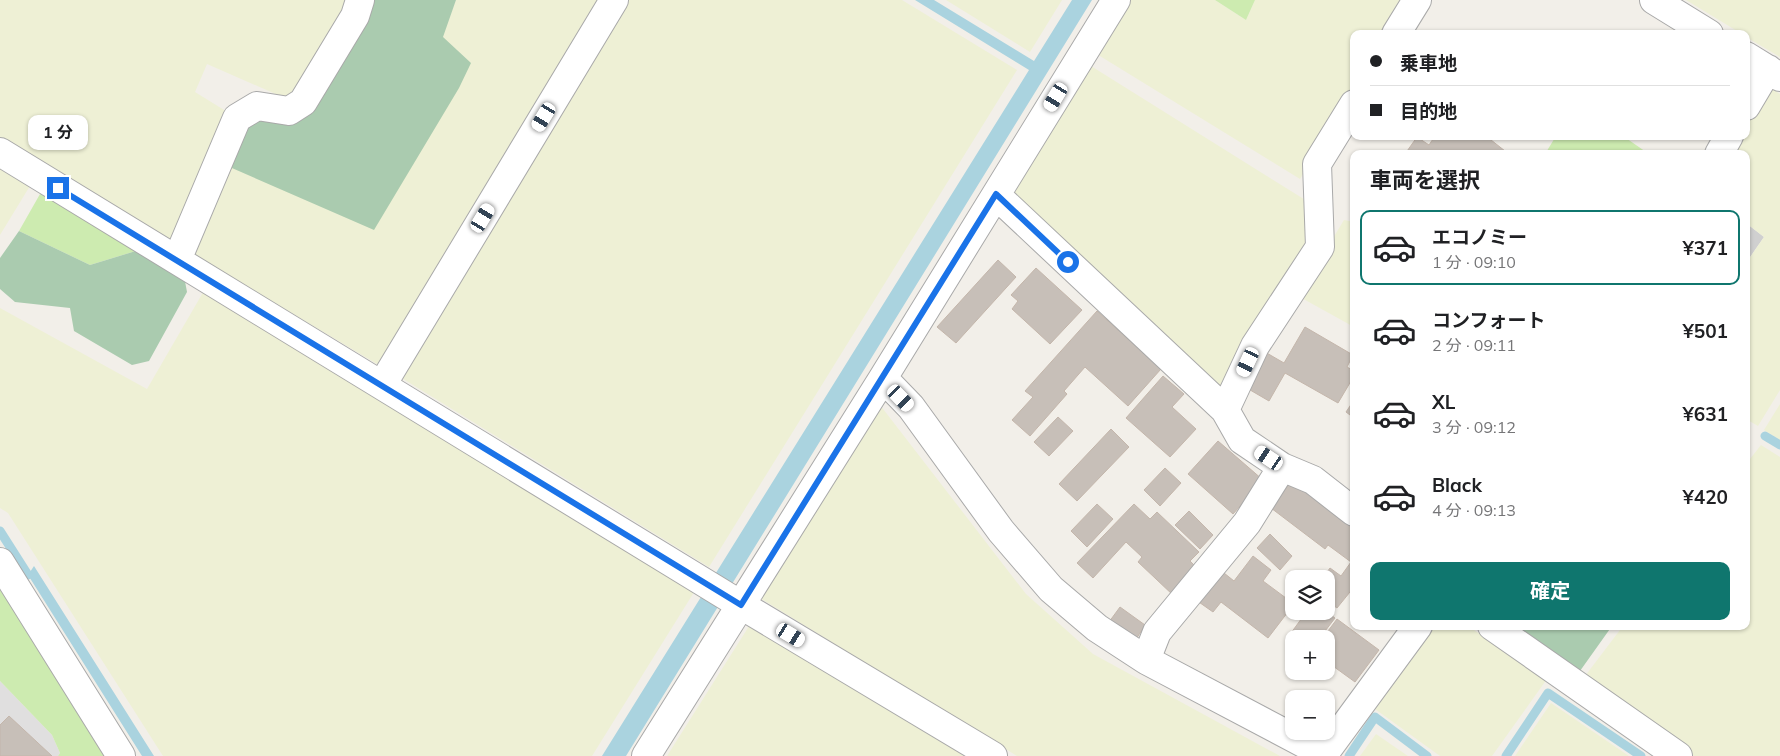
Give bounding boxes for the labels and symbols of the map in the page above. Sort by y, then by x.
car [1041,80,1070,114]
car [529,100,558,134]
callout: 1 分 [28,116,88,150]
route end [47,177,69,199]
car [468,201,497,235]
route start [1057,251,1079,273]
car [1234,345,1261,379]
car [885,382,916,414]
car [1252,443,1285,473]
car [774,621,807,649]

